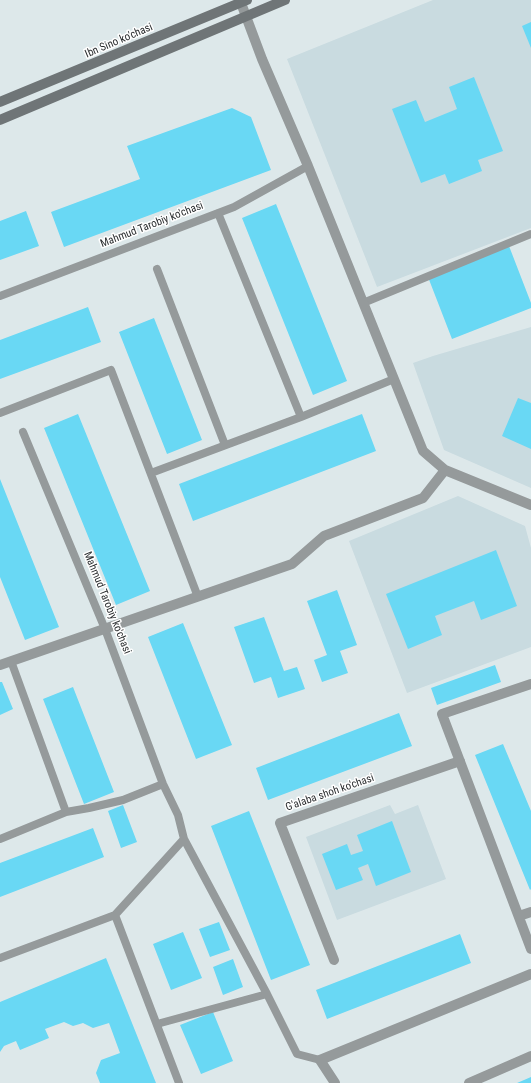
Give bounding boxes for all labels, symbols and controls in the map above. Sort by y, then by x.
street label: Ibn Sino ko'chasi [83,21,155,61]
street label: Mahmud Tarobiy ko'chasi [99,199,205,251]
street label: Mahmud Tarobiy ko'chasi [80,550,134,656]
street label: G'alaba shoh ko'chasi [284,772,376,814]

